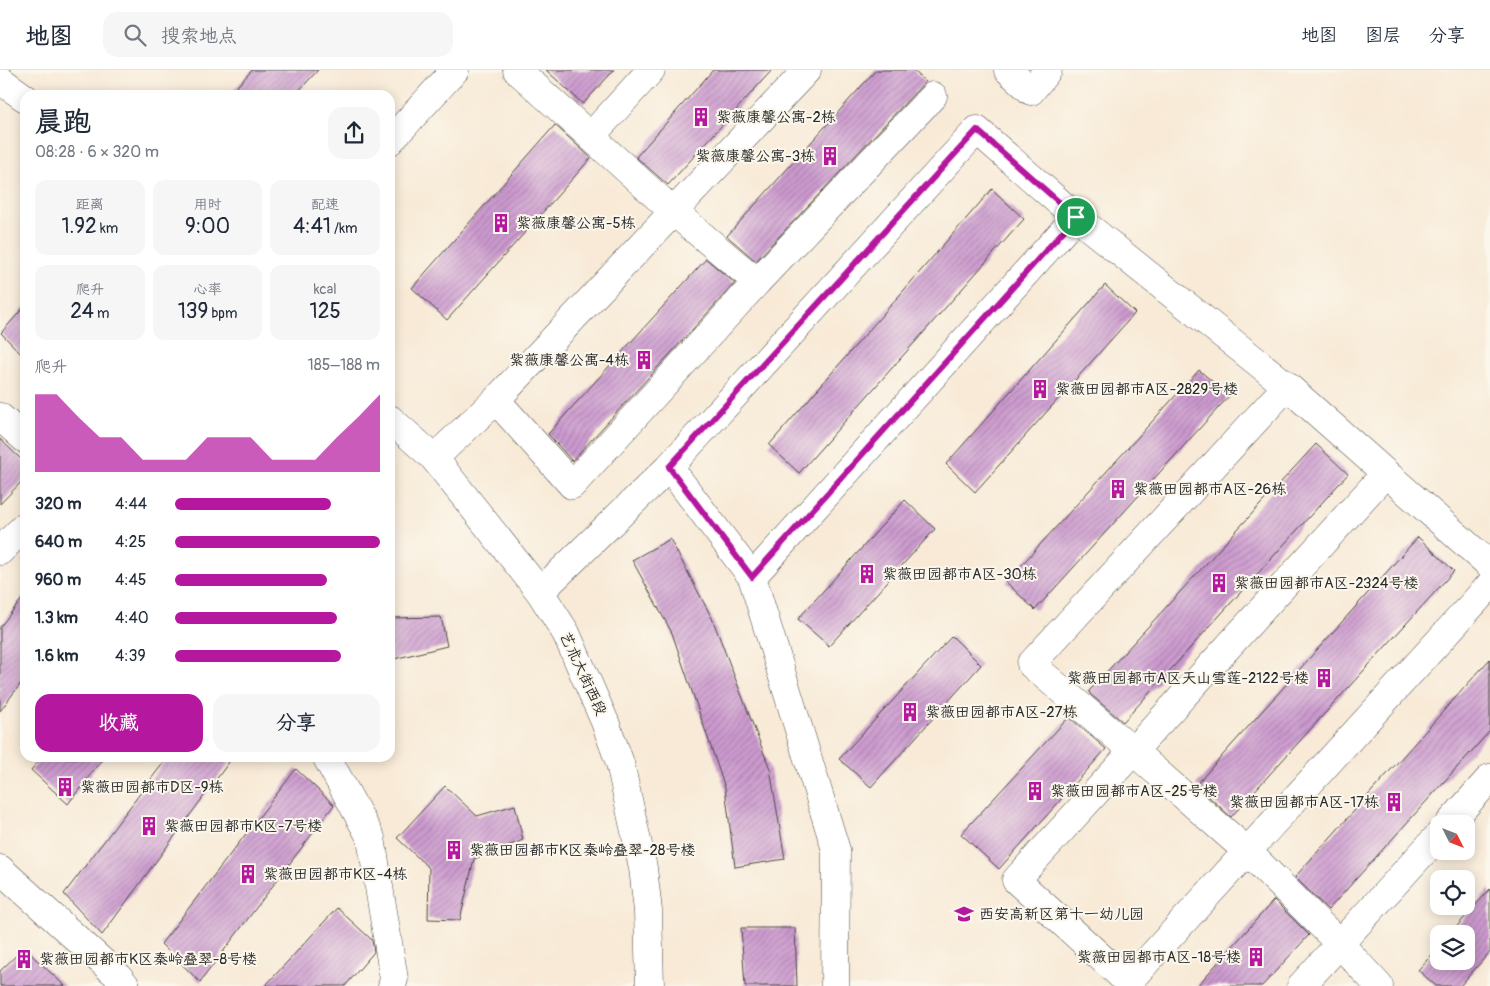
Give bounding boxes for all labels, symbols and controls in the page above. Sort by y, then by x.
search box [103,12,453,57]
icon: search [121,21,149,49]
text: 地图 [25,22,73,51]
text: 搜索地点 [161,24,237,48]
text: 地图 [1301,24,1337,47]
text: 图层 [1365,24,1401,47]
text: 分享 [1429,24,1465,47]
text: 晨跑 [35,105,91,140]
building icon: 紫薇康馨公寓-2栋 [690,106,712,128]
button: share [328,107,380,159]
place label: 紫薇康馨公寓-2栋 [716,108,836,127]
text: 08:28 · 6 × 320 m [35,142,159,162]
building icon: 紫薇康馨公寓-3栋 [819,145,841,167]
place label: 紫薇康馨公寓-3栋 [695,147,815,166]
text: 距离 [76,196,104,213]
text: 用时 [193,196,221,213]
text: 配速 [311,196,339,213]
pin [1055,196,1097,238]
icon: arrive [1062,203,1090,231]
building icon: 紫薇康馨公寓-5栋 [490,212,512,234]
text: 1.92 [61,213,97,240]
text: 9:00 [185,213,230,240]
text: 4:41 [293,213,331,240]
place label: 紫薇康馨公寓-5栋 [516,214,636,233]
text: km [97,220,118,237]
text: /km [331,220,357,237]
text: 爬升 [76,281,104,298]
text: 心率 [193,281,221,298]
text: kcal [314,281,337,298]
text: 24 [70,298,94,325]
text: 139 [178,298,208,325]
text: 125 [309,298,341,325]
text: m [94,305,110,322]
text: bpm [208,305,237,322]
building icon: 紫薇康馨公寓-4栋 [633,349,655,371]
place label: 紫薇康馨公寓-4栋 [509,351,629,370]
text: 185–188 m [308,355,380,375]
text: 爬升 [35,357,67,377]
building icon: 紫薇田园都市A区-2829号楼 [1029,378,1051,400]
place label: 紫薇田园都市A区-2829号楼 [1055,380,1238,399]
building icon: 紫薇田园都市A区-26栋 [1107,478,1129,500]
place label: 紫薇田园都市A区-26栋 [1133,480,1286,499]
text: 320 m [35,494,81,514]
text: 4:44 [115,494,147,514]
text: 640 m [35,532,82,552]
text: 4:25 [115,532,146,552]
building icon: 紫薇田园都市A区-30栋 [856,563,878,585]
place label: 紫薇田园都市A区-30栋 [882,565,1037,584]
text: 960 m [35,570,81,590]
text: 4:45 [115,570,147,590]
building icon: 紫薇田园都市A区-2324号楼 [1208,572,1230,594]
place label: 紫薇田园都市A区-2324号楼 [1234,574,1419,593]
text: 1.3 km [35,608,78,628]
text: 4:40 [115,608,149,628]
street label: 艺术大街西段 [555,629,611,719]
text: 1.6 km [35,646,78,666]
text: 4:39 [115,646,146,666]
building icon: 紫薇田园都市A区天山雪莲-2122号楼 [1313,667,1335,689]
place label: 紫薇田园都市A区天山雪莲-2122号楼 [1067,669,1309,688]
button: 收藏 [35,694,203,752]
button: 分享 [213,694,380,752]
building icon: 紫薇田园都市A区-27栋 [899,701,921,723]
place label: 紫薇田园都市A区-27栋 [925,703,1077,722]
building icon: 紫薇田园都市D区-9栋 [54,776,76,798]
place label: 紫薇田园都市D区-9栋 [80,778,224,797]
building icon: 紫薇田园都市A区-25号楼 [1024,780,1046,802]
place label: 紫薇田园都市A区-25号楼 [1050,782,1218,801]
building icon: 紫薇田园都市A区-17栋 [1383,791,1405,813]
place label: 紫薇田园都市A区-17栋 [1229,793,1379,812]
building icon: 紫薇田园都市K区-7号楼 [138,815,160,837]
north arrow [1430,815,1475,860]
map controls [1430,815,1475,970]
place label: 紫薇田园都市K区-7号楼 [164,817,322,836]
building icon: 紫薇田园都市K区秦岭叠翠-28号楼 [443,839,465,861]
place label: 紫薇田园都市K区秦岭叠翠-28号楼 [469,841,695,860]
building icon: 紫薇田园都市K区-4栋 [237,863,259,885]
place label: 紫薇田园都市K区-4栋 [263,865,407,884]
button: locate [1430,870,1475,915]
school or university icon: 西安高新区第十一幼儿园 [953,903,975,925]
place label: 西安高新区第十一幼儿园 [979,905,1144,924]
button: layers [1430,925,1475,970]
building icon: 紫薇田园都市A区-18号楼 [1245,946,1267,968]
building icon: 紫薇田园都市K区秦岭叠翠-8号楼 [13,948,35,970]
place label: 紫薇田园都市A区-18号楼 [1076,948,1241,967]
place label: 紫薇田园都市K区秦岭叠翠-8号楼 [39,950,257,969]

